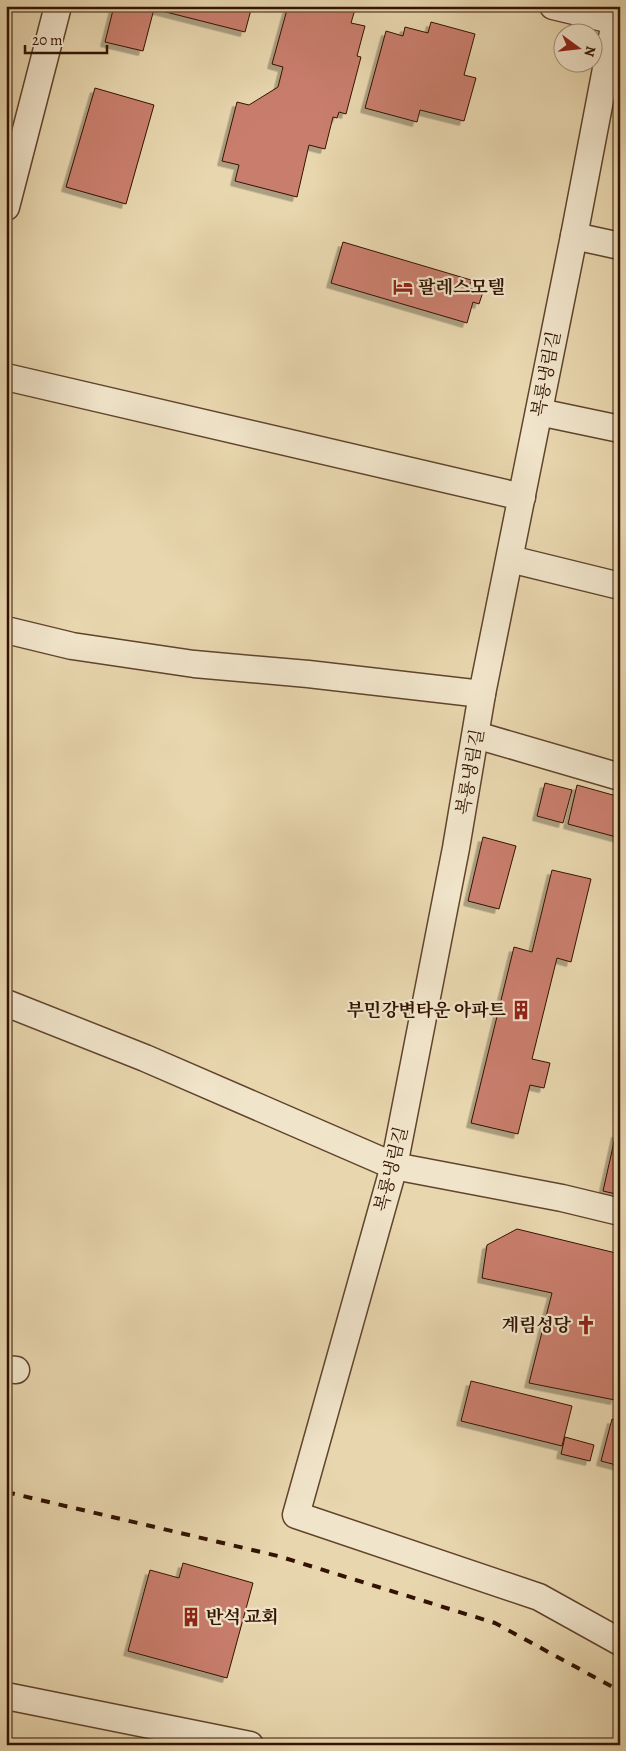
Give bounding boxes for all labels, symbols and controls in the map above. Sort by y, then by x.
scale bar [25,22,108,54]
north arrow [554,22,604,72]
text: 20 m [32,30,63,50]
text: N [580,44,601,59]
place label: 팔레스모텔 [418,275,505,299]
hotel icon: 팔레스모텔 [392,276,414,298]
street label: 복룡냉림길 [526,329,566,419]
street label: 복룡냉림길 [451,727,489,817]
place label: 부민강변타운 아파트 [346,998,507,1022]
building icon: 부민강변타운 아파트 [510,999,532,1021]
street label: 복룡냉림길 [369,1124,413,1214]
place label: 계림성당 [501,1313,572,1337]
church icon: 계림성당 [575,1314,597,1336]
place label: 반석 교회 [206,1605,279,1629]
building icon: 반석 교회 [180,1606,202,1628]

